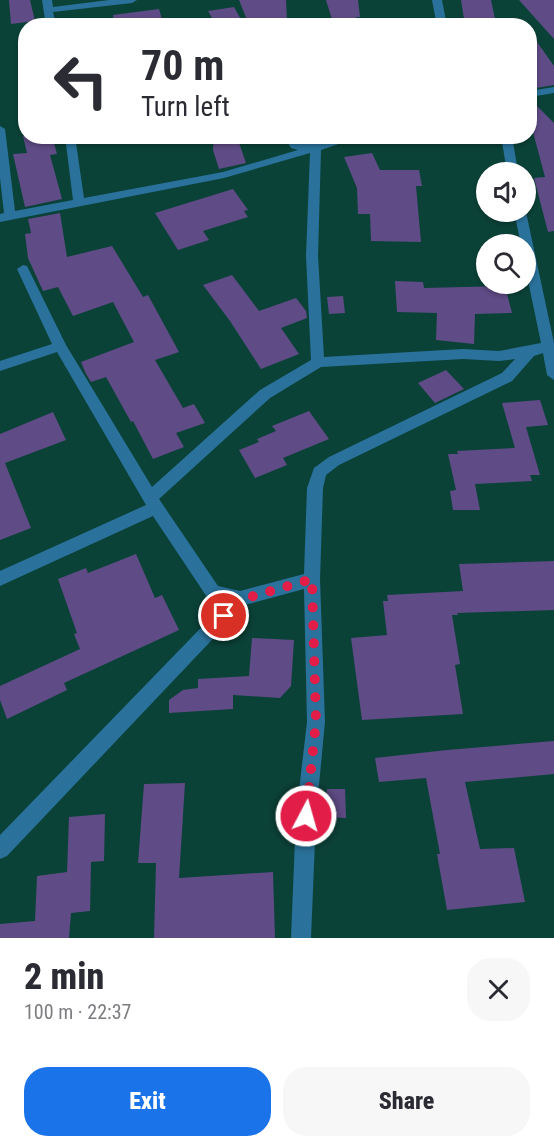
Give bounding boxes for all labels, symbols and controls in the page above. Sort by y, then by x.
text: 70 m [141,41,224,90]
icon: left [42,42,120,120]
text: Turn left [141,91,230,123]
map controls [476,162,536,294]
button: sound [476,162,536,222]
button: search [476,234,536,294]
pin [198,590,249,641]
icon: arrive [207,599,240,632]
position arrow [274,784,338,848]
text: 2 min [24,956,104,998]
button: close [467,958,530,1021]
text: 100 m · 22:37 [24,1000,131,1024]
button: Exit [24,1067,271,1136]
button: Share [283,1067,530,1136]

